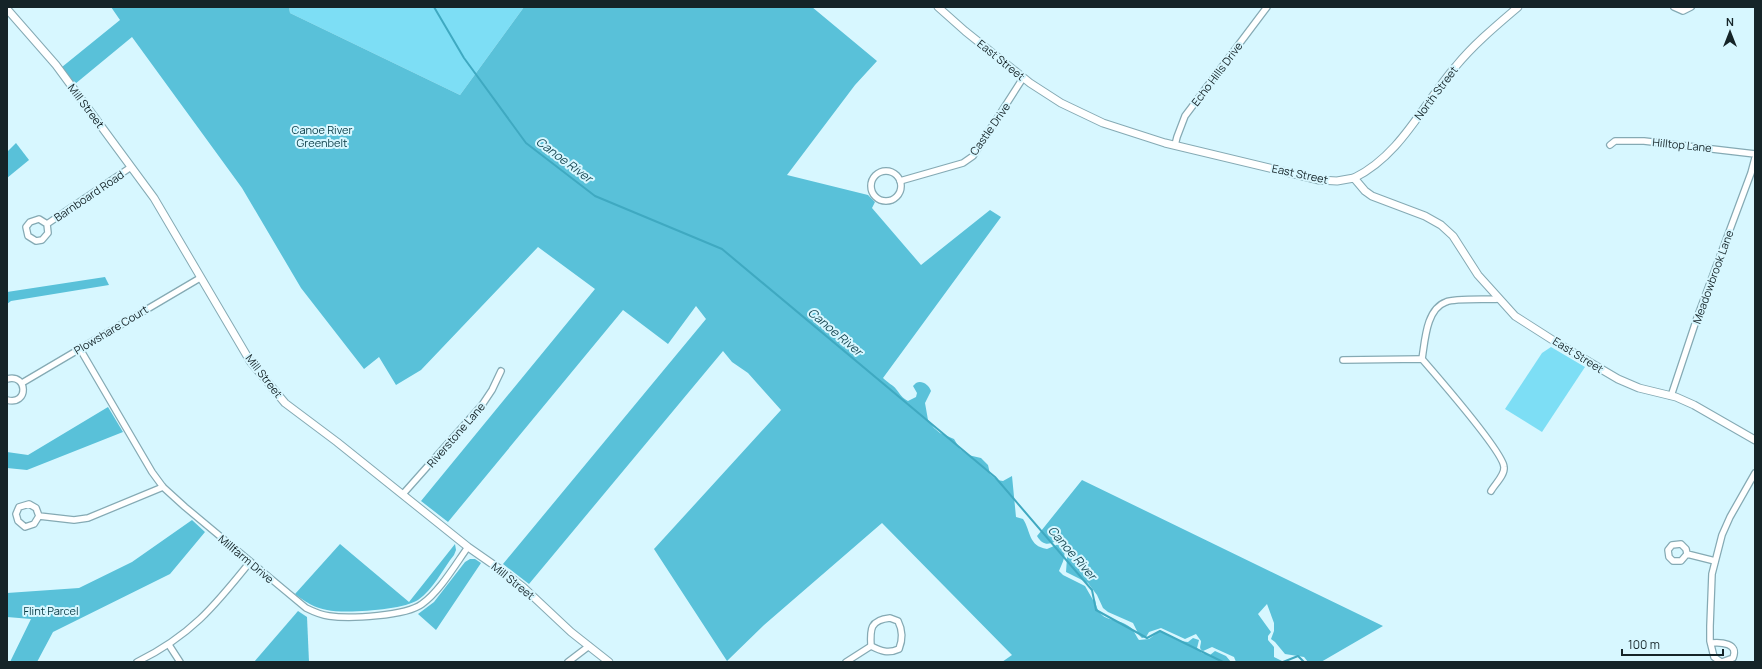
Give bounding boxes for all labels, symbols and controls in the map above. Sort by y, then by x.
north arrow [1710,12,1750,52]
text: N [1726,14,1734,29]
street label: East Street [974,36,1028,83]
street label: Echo Hills Drive [1188,38,1246,109]
street label: North Street [1411,63,1461,123]
street label: Mill Street [65,81,108,131]
street label: Castle Drive [966,99,1014,158]
park label: Canoe River Greenbelt [292,122,352,150]
water label: Canoe River [533,133,597,187]
street label: Hilltop Lane [1652,134,1713,155]
street label: East Street [1271,160,1330,187]
street label: Barnboard Road [51,167,127,224]
street label: Meadowbrook Lane [1689,227,1737,326]
street label: Plowshare Court [71,302,151,358]
water label: Canoe River [804,304,868,361]
street label: East Street [1550,333,1606,376]
street label: Mill Street [243,351,286,401]
street label: Riverstone Lane [423,399,488,470]
water label: Canoe River [1044,522,1102,585]
street label: Millfarm Drive [215,531,278,587]
street label: Mill Street [489,559,538,603]
park label: Flint Parcel [23,603,79,618]
scale bar [1622,631,1723,657]
text: 100 m [1628,636,1660,653]

